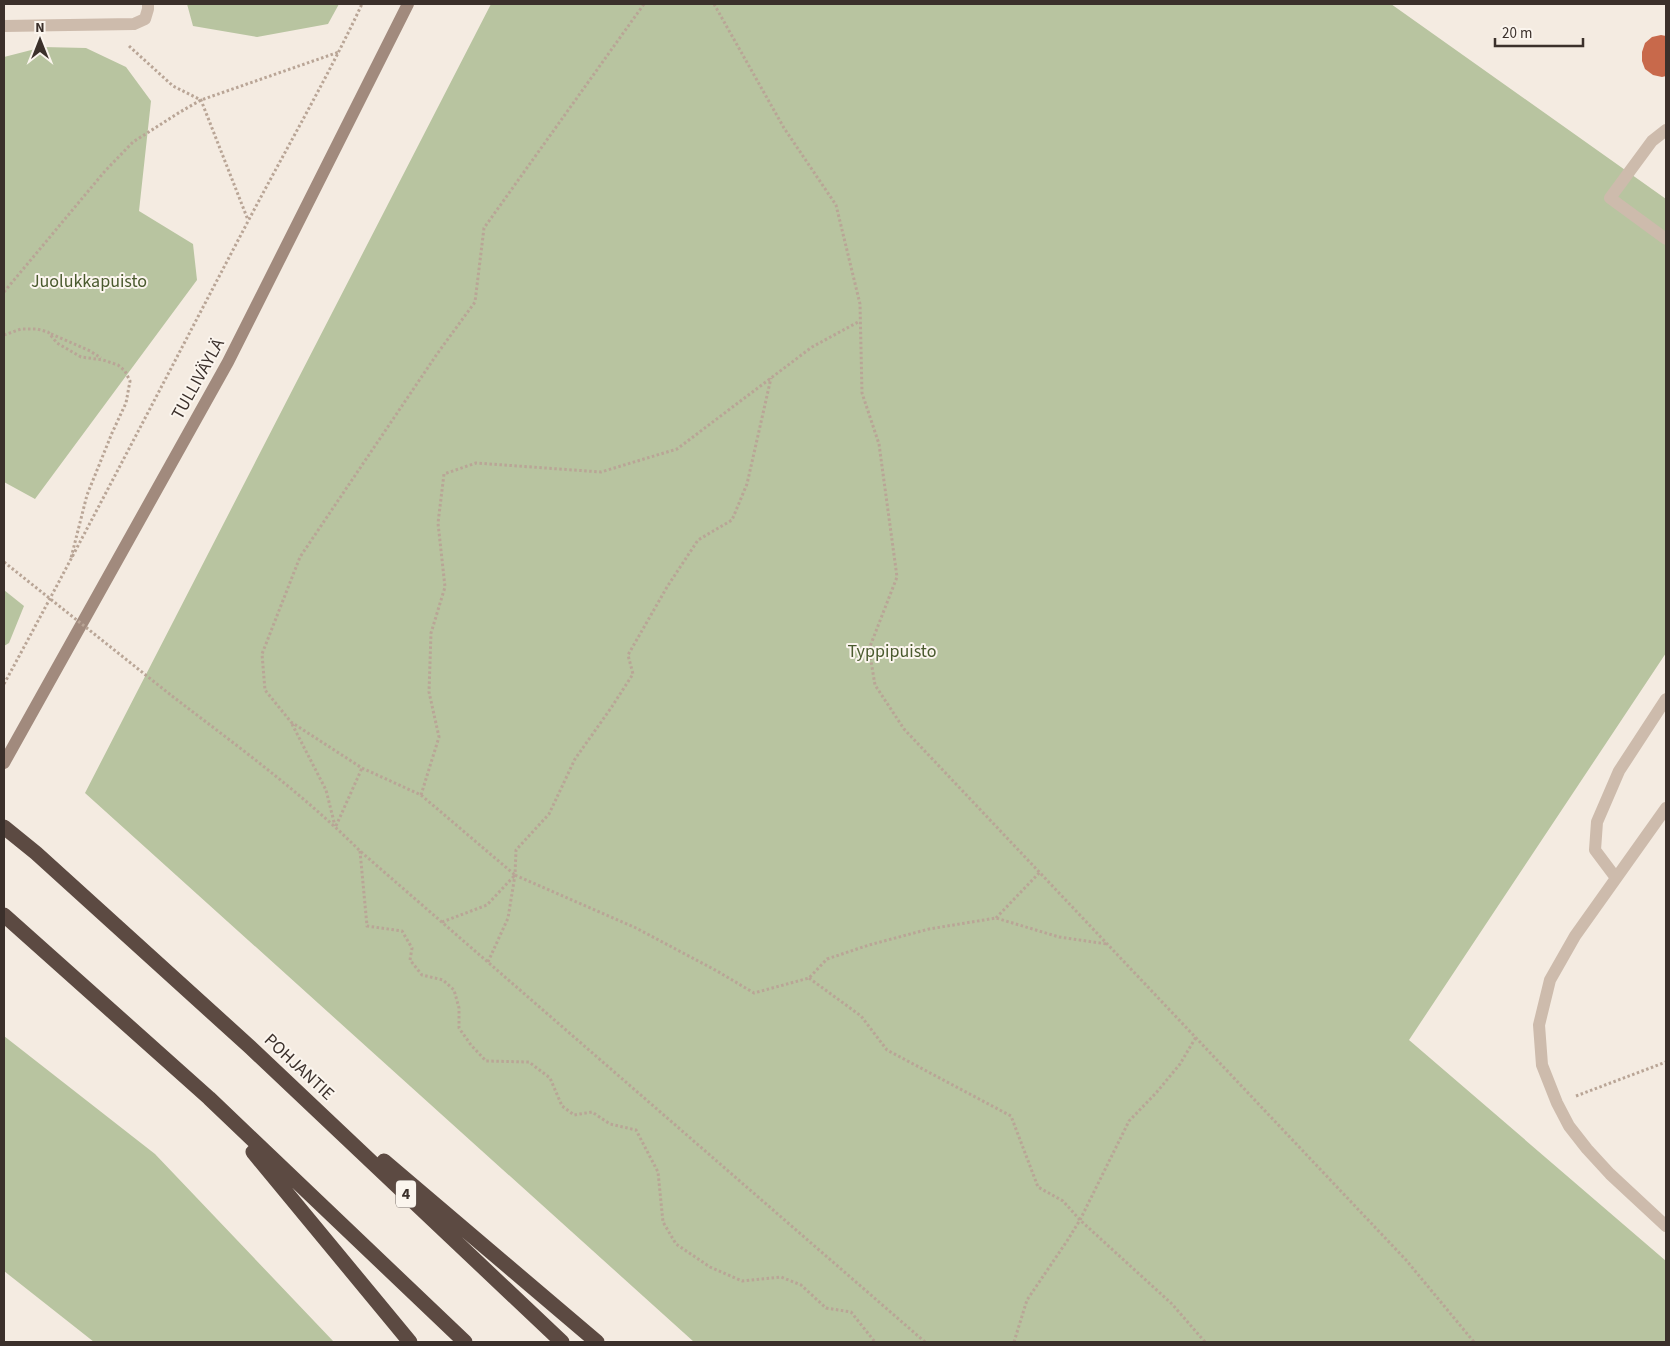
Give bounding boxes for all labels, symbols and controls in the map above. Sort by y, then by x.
north arrow [15,15,65,65]
scale bar [1495,15,1582,47]
text: N [35,18,45,38]
text: 20 m [1502,23,1532,44]
park label: Juolukkapuisto [31,269,147,294]
street label: TULLIVÄYLÄ [165,334,231,424]
park label: Typpipuisto [848,639,936,664]
street label: POHJANTIE [258,1028,340,1106]
road number: 4 [396,1180,416,1208]

